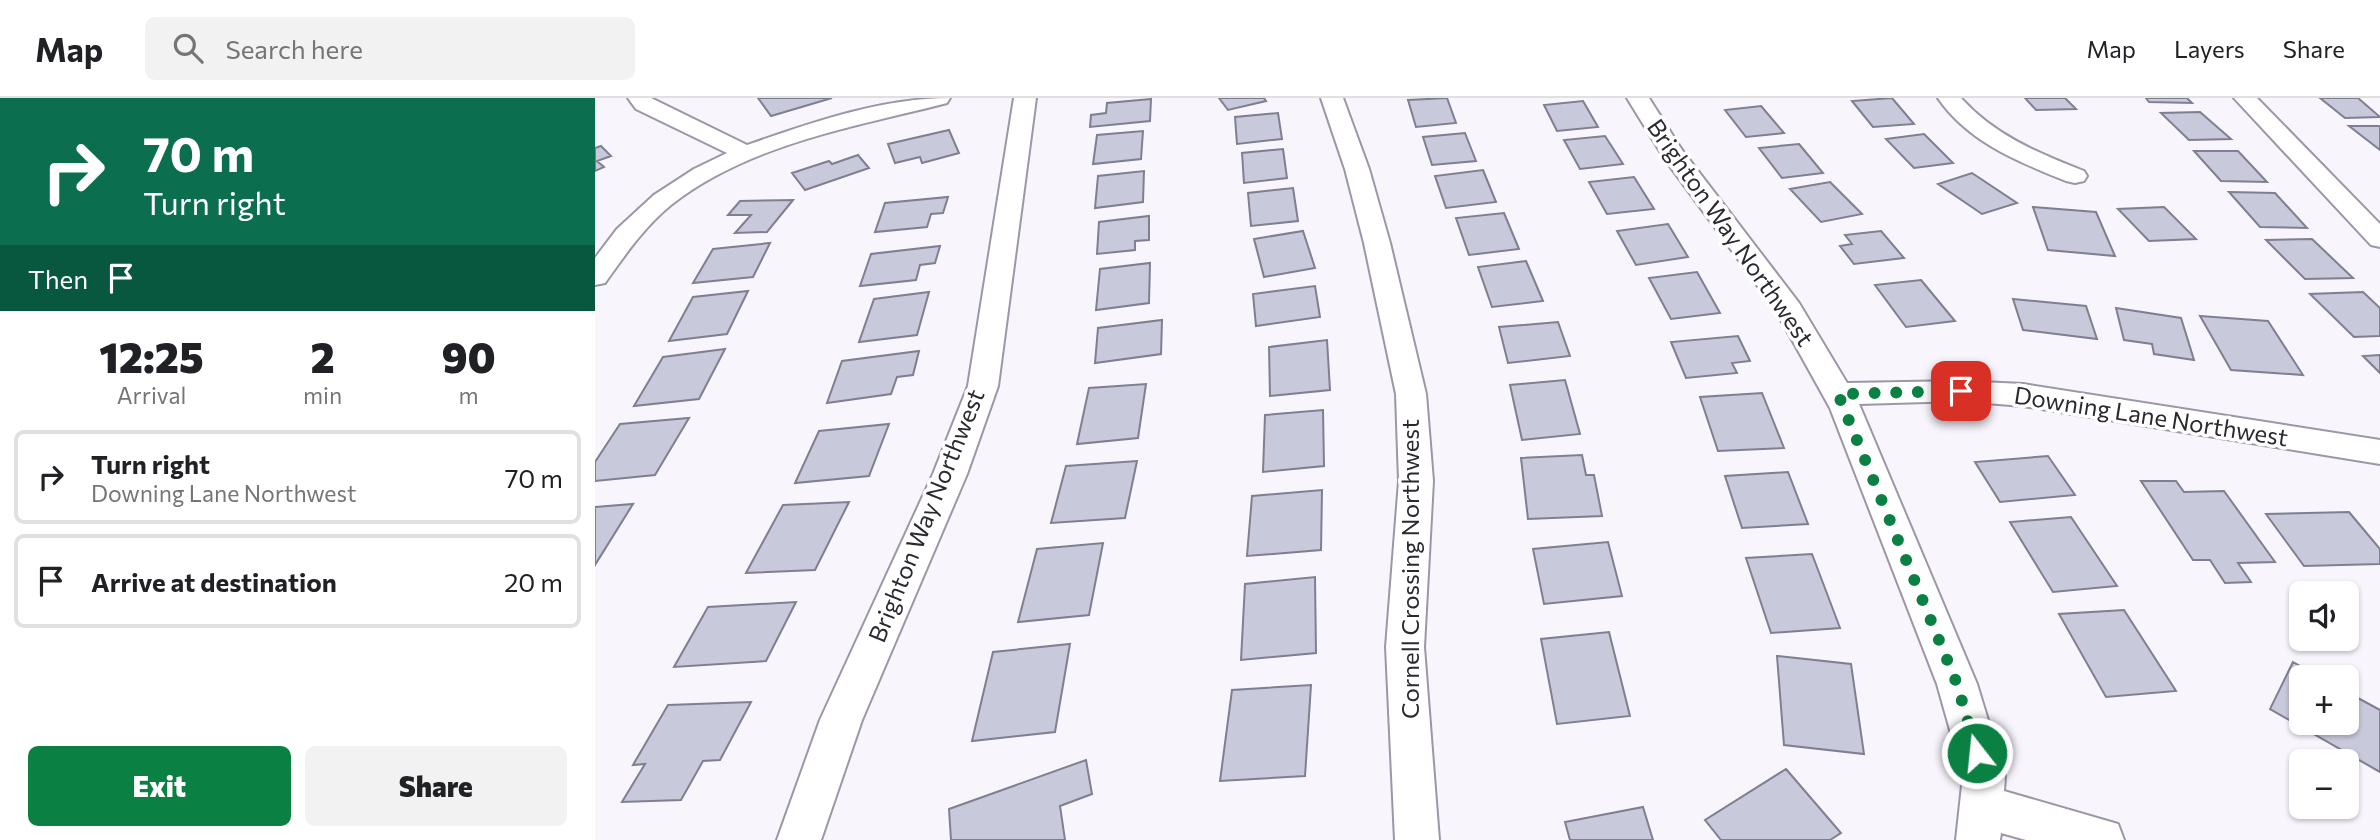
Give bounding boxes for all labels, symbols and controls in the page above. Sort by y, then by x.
search box [145,17,635,80]
text: Map [35,28,103,69]
icon: search [169,29,207,67]
text: Search here [225,33,363,64]
text: Map [2087,34,2136,63]
text: Layers [2174,34,2245,63]
text: Share [2283,34,2345,63]
street label: Brighton Way Northwest [1642,113,1821,351]
text: 70 m [143,122,254,182]
icon: right [28,126,119,217]
text: Turn right [143,182,286,222]
icon: arrive [102,259,140,297]
text: Then [28,263,88,294]
text: 12:25 [99,330,204,382]
text: 2 [310,330,335,382]
text: 90 [441,330,496,382]
pin [1931,361,1991,421]
icon: arrive [1942,372,1980,410]
street label: Downing Lane Northwest [2012,380,2290,452]
text: Arrival [117,381,186,409]
text: min [303,381,342,409]
text: m [459,381,479,409]
street label: Brighton Way Northwest [862,385,990,646]
street label: Cornell Crossing Northwest [1395,419,1424,719]
text: Turn right [91,448,210,479]
icon: right [32,458,70,496]
text: 70 m [505,462,563,493]
text: Downing Lane Northwest [91,479,356,507]
icon: arrive [32,562,70,600]
text: Arrive at destination [91,566,337,597]
text: 20 m [504,566,563,597]
map controls [2289,581,2359,819]
button: sound [2289,581,2359,651]
button: + [2289,665,2359,735]
position arrow [1940,716,2014,790]
button: Exit [28,746,291,826]
button: Share [305,746,567,826]
button: − [2289,749,2359,819]

